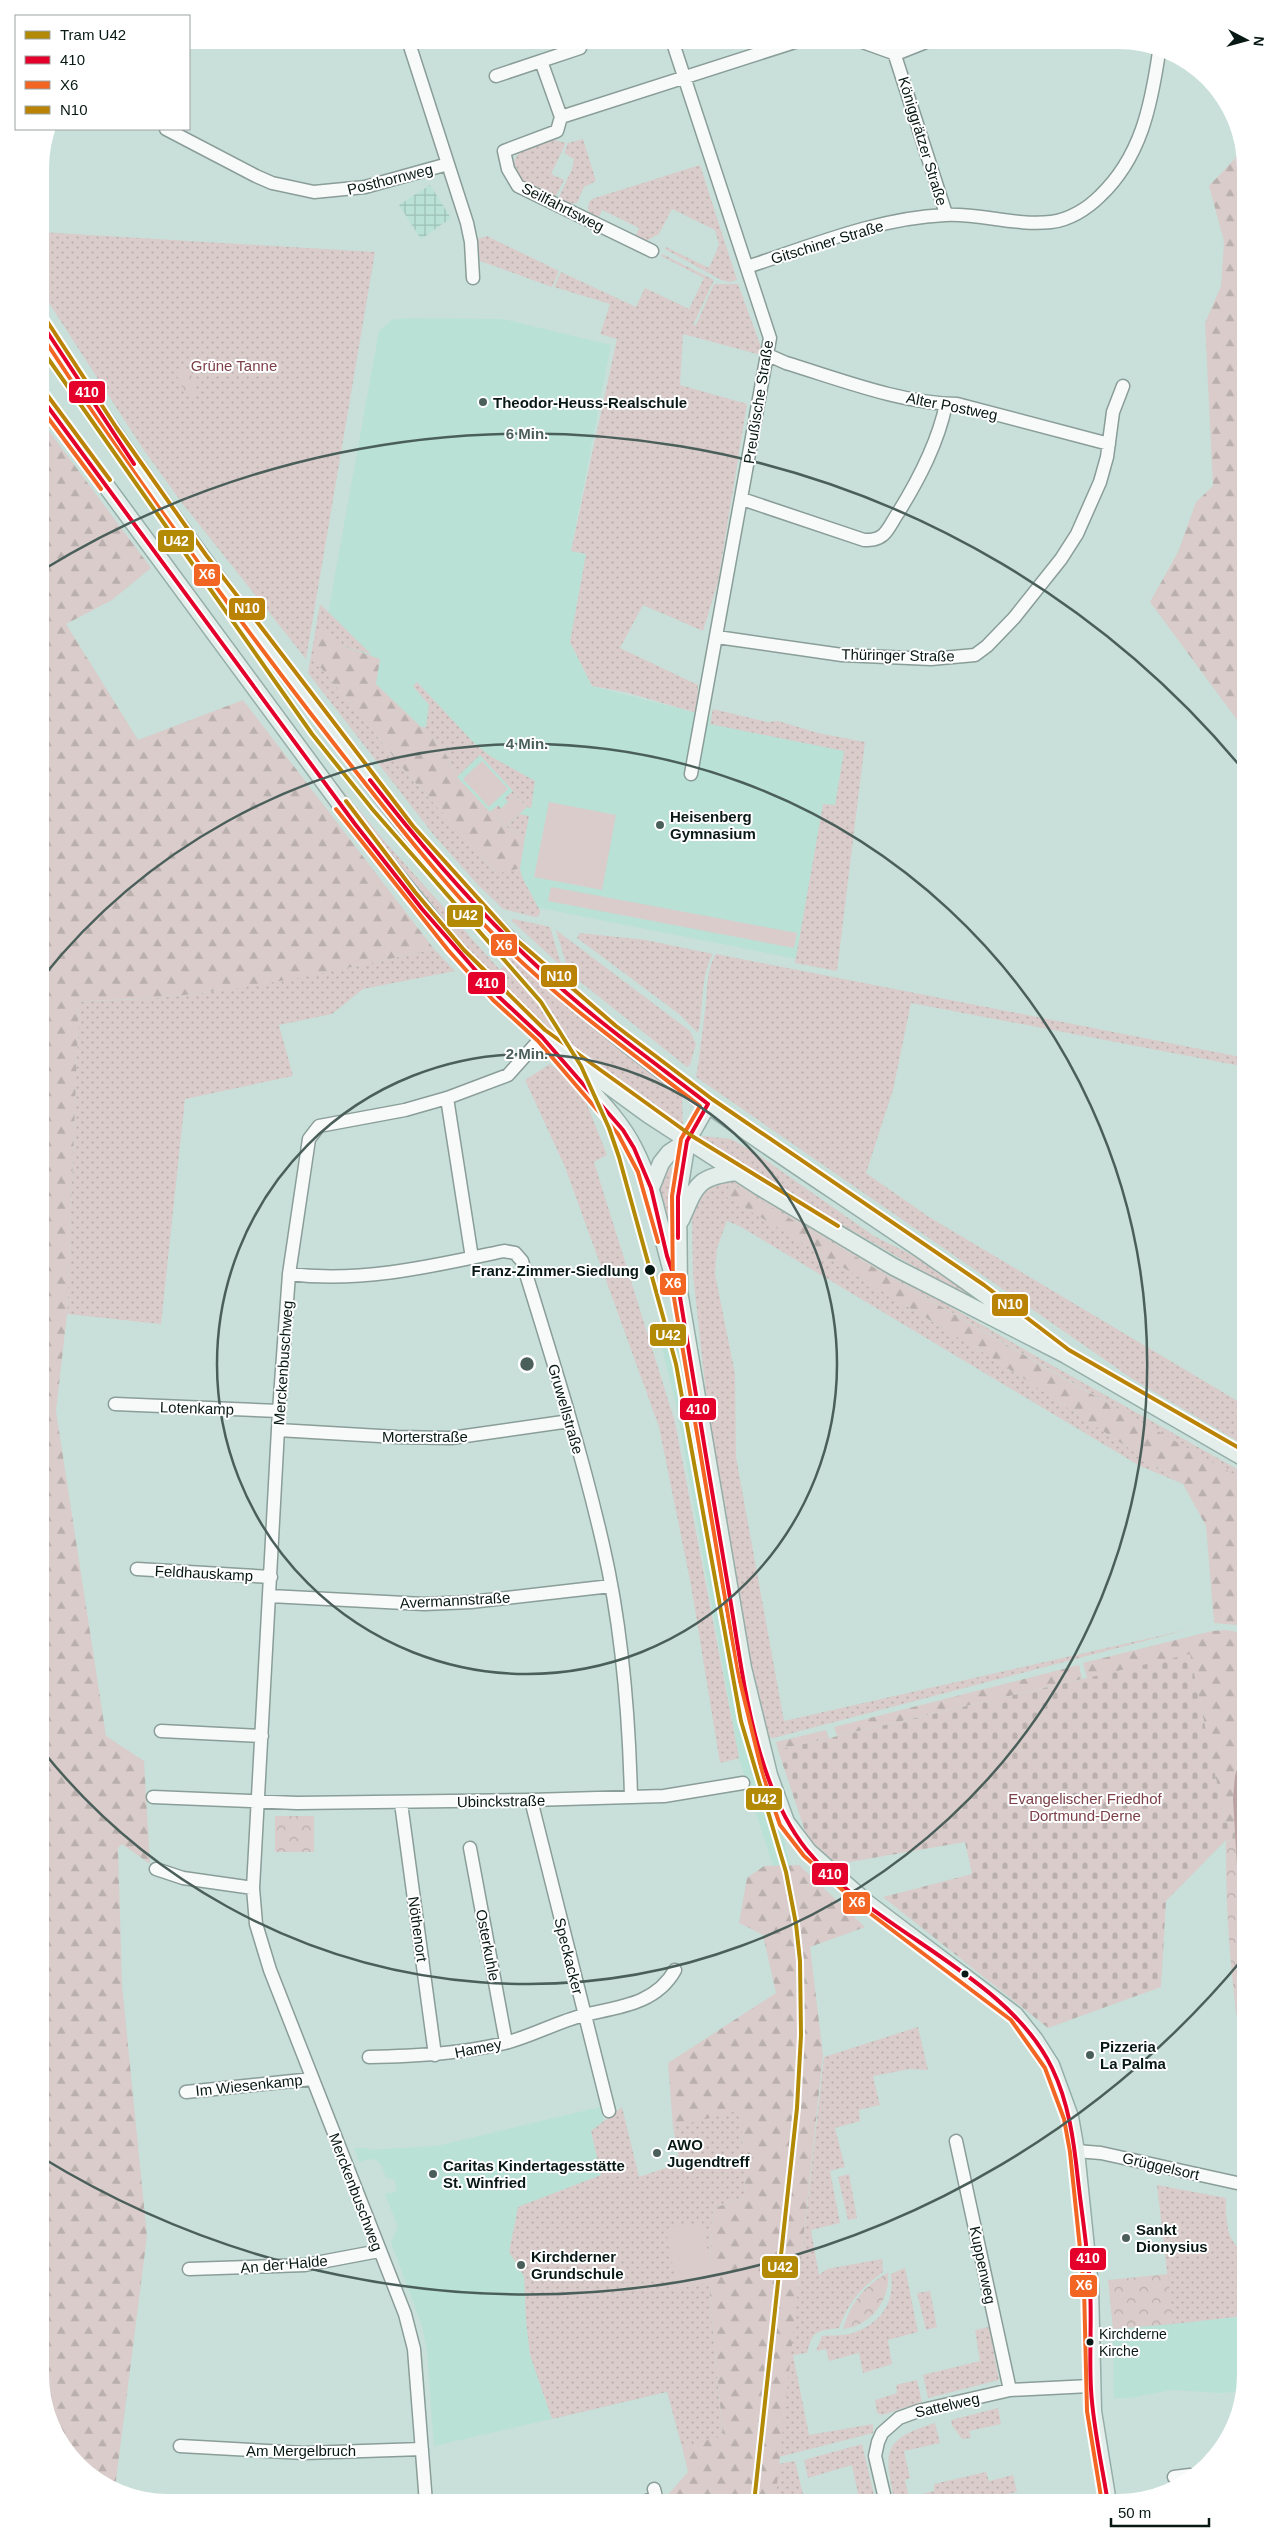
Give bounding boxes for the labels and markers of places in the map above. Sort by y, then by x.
place label: Theodor-Heuss-Realschule [493,394,687,411]
marker: Theodor-Heuss-Realschule [477,396,489,408]
place label: Heisenberg Gymnasium [670,808,756,842]
marker: Heisenberg Gymnasium [654,819,666,831]
place label: Franz-Zimmer-Siedlung [471,1262,639,1279]
marker: Franz-Zimmer-Siedlung [643,1263,657,1277]
centre of rings [518,1355,536,1373]
unlabelled marker [960,1969,970,1979]
place label: Pizzeria La Palma [1100,2038,1167,2072]
marker: Pizzeria La Palma [1084,2049,1096,2061]
place label: AWO Jugendtreff [667,2136,751,2170]
marker: AWO Jugendtreff [651,2147,663,2159]
place label: Caritas Kindertagesstätte St. Winfried [443,2157,625,2191]
marker: Caritas Kindertagesstätte St. Winfried [427,2168,439,2180]
place label: Sankt Dionysius [1136,2221,1208,2255]
marker: Sankt Dionysius [1120,2232,1132,2244]
place label: Kirchderner Grundschule [531,2248,624,2282]
marker: Kirchderner Grundschule [515,2259,527,2271]
place label: Kirchderne Kirche [1099,2326,1167,2359]
marker: Kirchderne Kirche [1085,2337,1095,2347]

